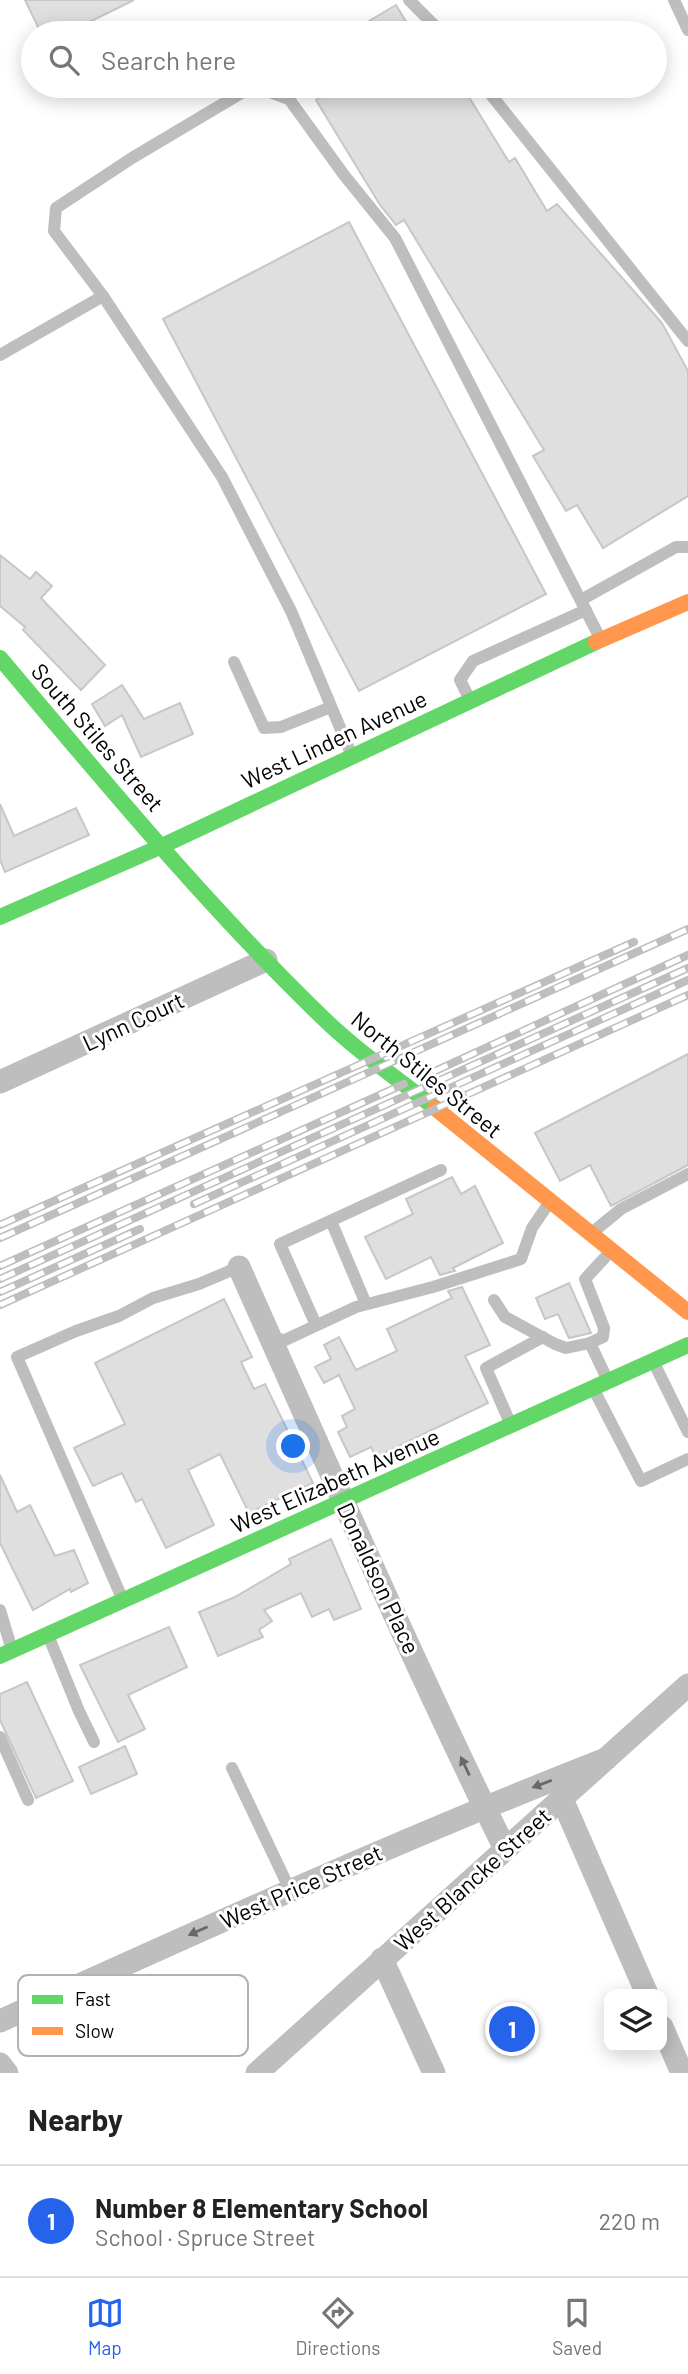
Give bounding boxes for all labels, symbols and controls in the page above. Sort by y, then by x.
search box [21,21,667,98]
icon: search [45,41,83,79]
text: Search here [101,44,236,75]
street label: South Stiles Street [26,657,170,817]
street label: West Linden Avenue [237,684,431,794]
street label: Lynn Court [78,985,188,1057]
street label: North Stiles Street [346,1005,508,1143]
street label: West Elizabeth Avenue [226,1421,444,1539]
your location [276,1429,310,1463]
street label: Donaldson Place [332,1498,426,1658]
one-way arrow [459,1756,471,1776]
one-way arrow [532,1778,553,1789]
street label: West Blancke Street [388,1801,556,1957]
street label: West Price Street [216,1838,386,1934]
one-way arrow [188,1925,208,1937]
legend [18,1975,248,2056]
text: Fast [75,1987,111,2010]
map controls [604,1989,667,2052]
button: layers [604,1989,667,2052]
pin: 1 [489,2003,535,2055]
text: Slow [75,2019,114,2042]
text: Nearby [28,2101,123,2137]
text: Number 8 Elementary School [95,2192,428,2223]
text: 1 [47,2207,55,2235]
text: 220 m [599,2207,660,2235]
text: School · Spruce Street [95,2223,315,2251]
tab: Map [86,2294,124,2359]
tab: Directions [296,2294,381,2359]
tab: Saved [552,2294,602,2359]

